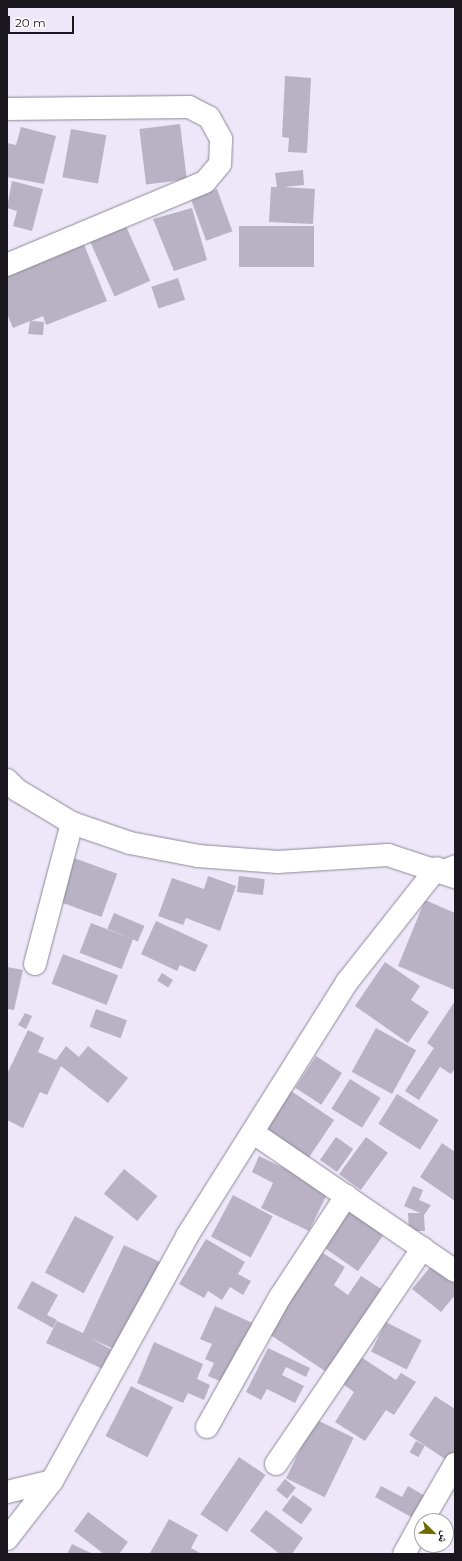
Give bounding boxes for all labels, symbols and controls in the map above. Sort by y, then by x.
scale bar [10,8,76,34]
text: 20 m [15,15,46,30]
north arrow [414,1513,454,1553]
text: ش [435,1529,453,1545]

